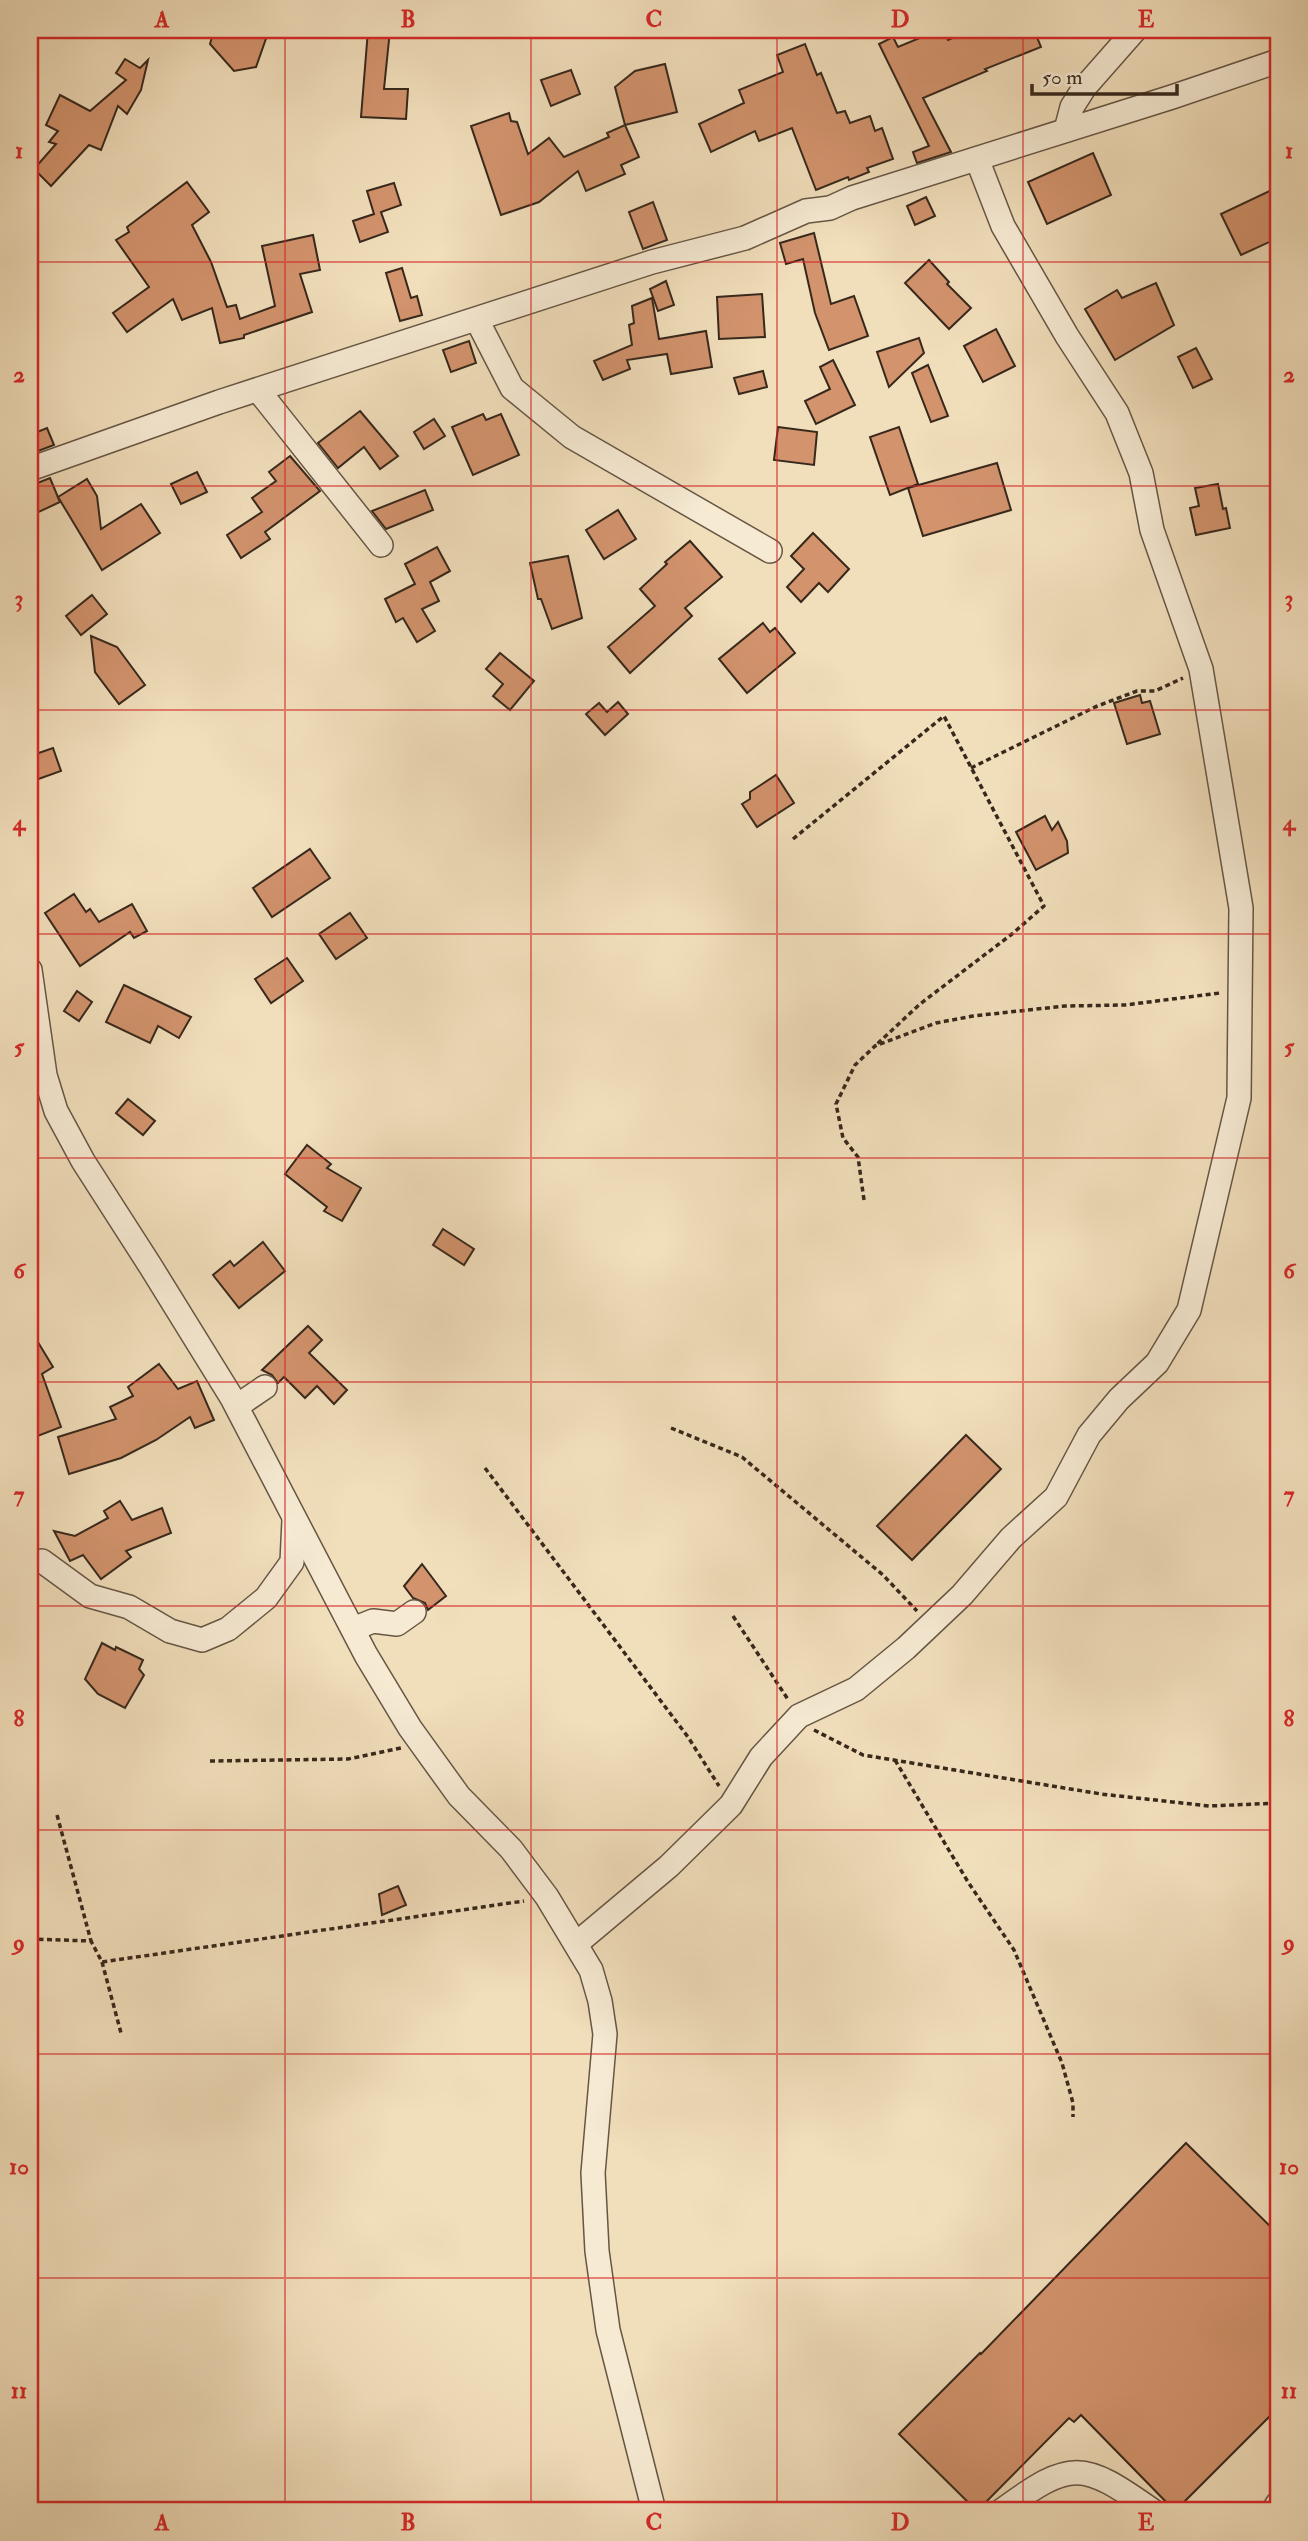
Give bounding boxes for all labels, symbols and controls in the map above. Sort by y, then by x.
text: A [154,5,170,34]
text: B [400,5,416,34]
text: C [646,5,662,34]
text: D [891,5,909,34]
text: E [1138,5,1155,34]
scale bar [1032,52,1177,96]
text: 50 m [1042,64,1083,91]
text: 1 [15,136,23,165]
text: 1 [1285,136,1293,165]
text: 2 [13,360,25,389]
text: 2 [1283,360,1295,389]
text: 3 [15,584,23,613]
text: 3 [1285,584,1293,613]
text: 4 [12,808,27,837]
text: 4 [1282,808,1297,837]
text: 5 [14,1032,25,1061]
text: 5 [1284,1032,1295,1061]
text: 6 [13,1256,27,1285]
text: 6 [1283,1256,1297,1285]
text: 7 [14,1480,25,1509]
text: 7 [1284,1480,1295,1509]
text: 8 [14,1704,25,1733]
text: 8 [1284,1704,1295,1733]
text: 9 [11,1928,25,1957]
text: 9 [1281,1928,1295,1957]
text: 10 [9,2152,29,2181]
text: 10 [1279,2152,1299,2181]
text: 11 [11,2376,27,2405]
text: 11 [1281,2376,1297,2405]
text: A [154,2508,170,2537]
text: B [400,2508,416,2537]
text: C [646,2508,662,2537]
text: D [891,2508,909,2537]
text: E [1138,2508,1155,2537]

